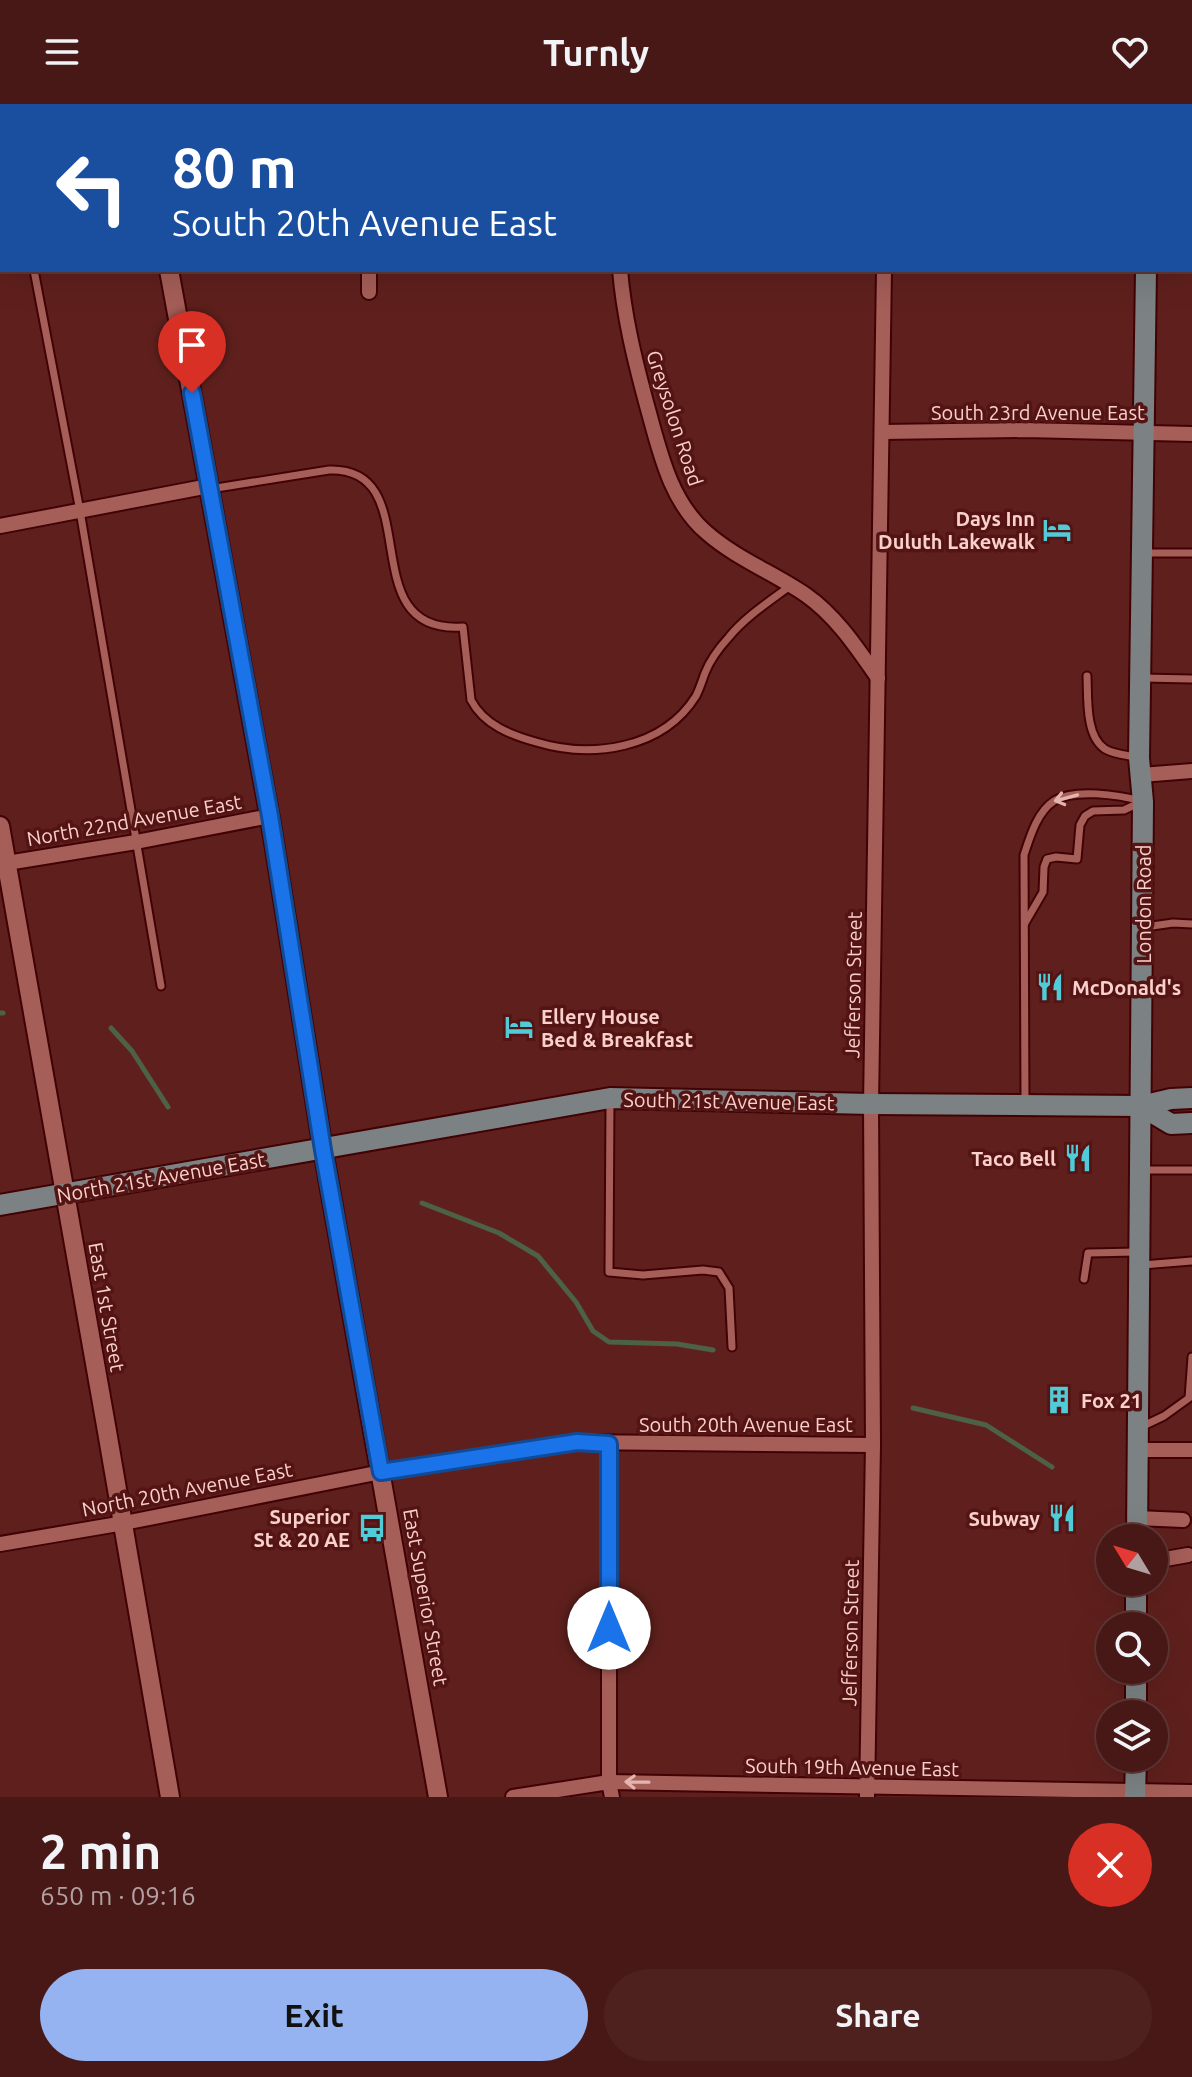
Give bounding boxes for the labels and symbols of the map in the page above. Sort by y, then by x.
pin [158,311,226,393]
street label: Greysolon Road [642,347,708,489]
street label: South 23rd Avenue East [931,401,1145,424]
place label: Days Inn Duluth Lakewalk [878,507,1035,553]
hotel icon: Days Inn Duluth Lakewalk [1042,515,1072,545]
street label: North 22nd Avenue East [25,790,243,850]
one-way arrow [1054,792,1080,807]
street label: London Road [1132,845,1155,963]
street label: Jefferson Street [840,911,866,1059]
restaurant icon: McDonald's [1035,972,1065,1002]
place label: McDonald's [1072,976,1181,999]
place label: Ellery House Bed & Breakfast [541,1005,693,1051]
hotel icon: Ellery House Bed & Breakfast [504,1012,534,1042]
street label: South 21st Avenue East [623,1088,835,1114]
restaurant icon: Taco Bell [1063,1143,1093,1173]
street label: North 21st Avenue East [55,1147,267,1207]
place label: Taco Bell [971,1147,1056,1170]
street label: East 1st Street [84,1241,130,1374]
building icon: Fox 21 [1044,1385,1074,1415]
place label: Fox 21 [1081,1389,1142,1412]
street label: South 20th Avenue East [639,1413,853,1436]
street label: North 20th Avenue East [80,1457,294,1521]
restaurant icon: Subway [1047,1503,1077,1533]
place label: Superior St & 20 AE [253,1505,351,1551]
street label: East Superior Street [399,1507,453,1687]
place label: Subway [968,1507,1040,1530]
bus stop icon: Superior St & 20 AE [357,1513,387,1543]
north arrow [1096,1524,1168,1596]
street label: Jefferson Street [837,1559,863,1707]
position arrow [567,1586,651,1670]
street label: South 19th Avenue East [745,1754,959,1780]
one-way arrow [624,1775,651,1790]

